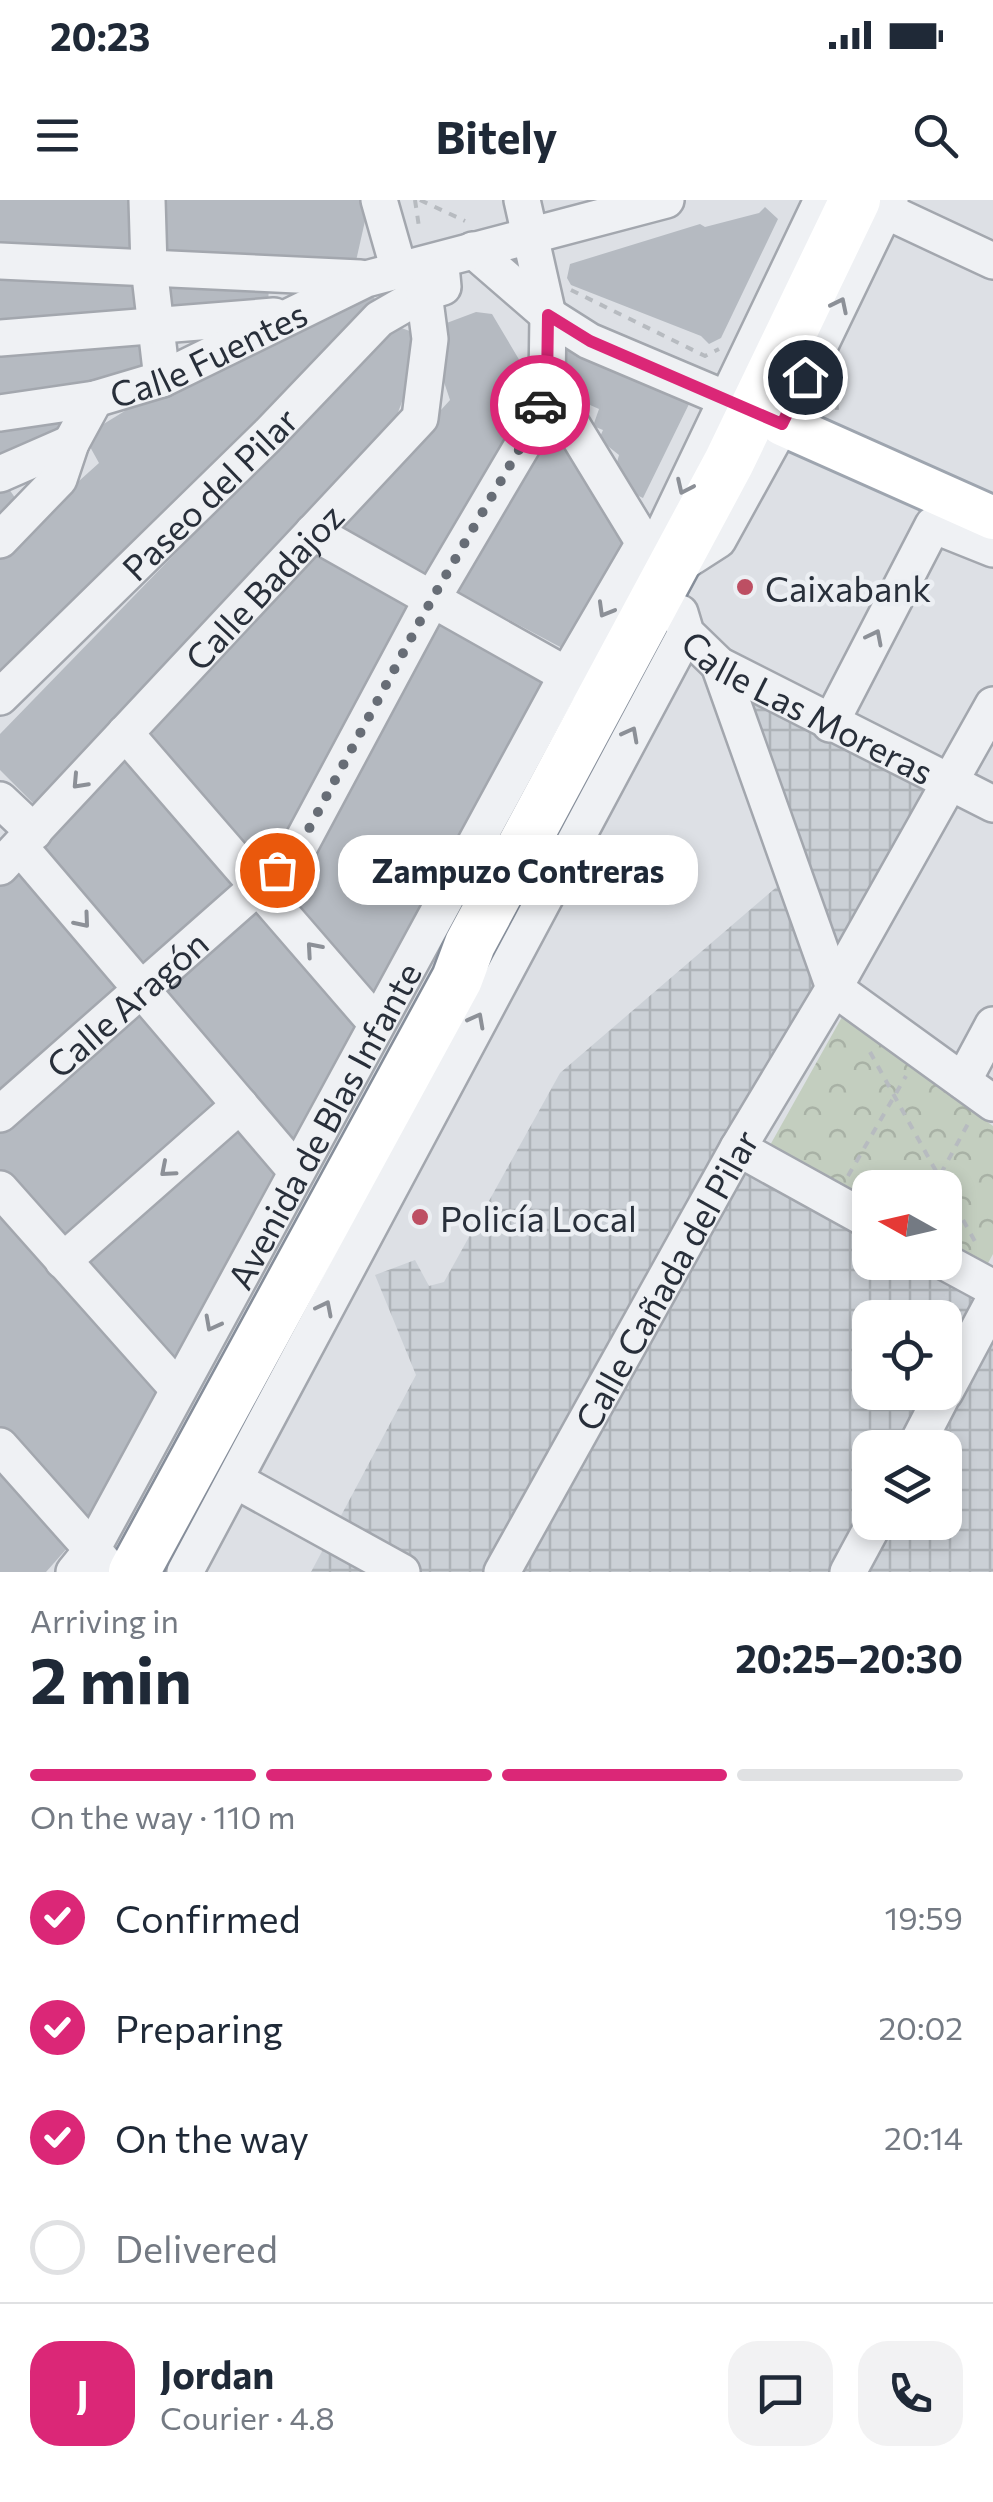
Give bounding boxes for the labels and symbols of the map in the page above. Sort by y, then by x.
street label: Calle Fuentes [104,290,313,415]
one-way arrow [828,297,848,315]
pin [763,335,848,420]
courier [490,355,590,455]
street label: Paseo del Pilar [112,397,305,588]
one-way arrow [676,477,696,495]
street label: Calle Badajoz [175,494,351,678]
place label: Caixabank [765,566,931,609]
marker: Caixabank [734,576,756,598]
one-way arrow [597,599,617,617]
street label: Calle Las Moreras [674,620,941,792]
one-way arrow [863,630,882,648]
one-way arrow [619,727,638,745]
one-way arrow [73,771,91,789]
pin [235,828,320,913]
callout: Zampuzo Contreras [337,835,697,905]
one-way arrow [71,909,89,928]
street label: Calle Aragón [36,920,216,1085]
one-way arrow [306,943,324,961]
street label: Avenida de Blas Infante [217,954,429,1296]
one-way arrow [464,1013,484,1031]
street label: Calle Cañada del Pilar [564,1121,766,1437]
one-way arrow [160,1158,179,1176]
north arrow [852,1170,962,1280]
place label: Policía Local [440,1196,637,1239]
marker: Policía Local [409,1206,431,1228]
one-way arrow [313,1300,332,1318]
one-way arrow [205,1314,225,1332]

